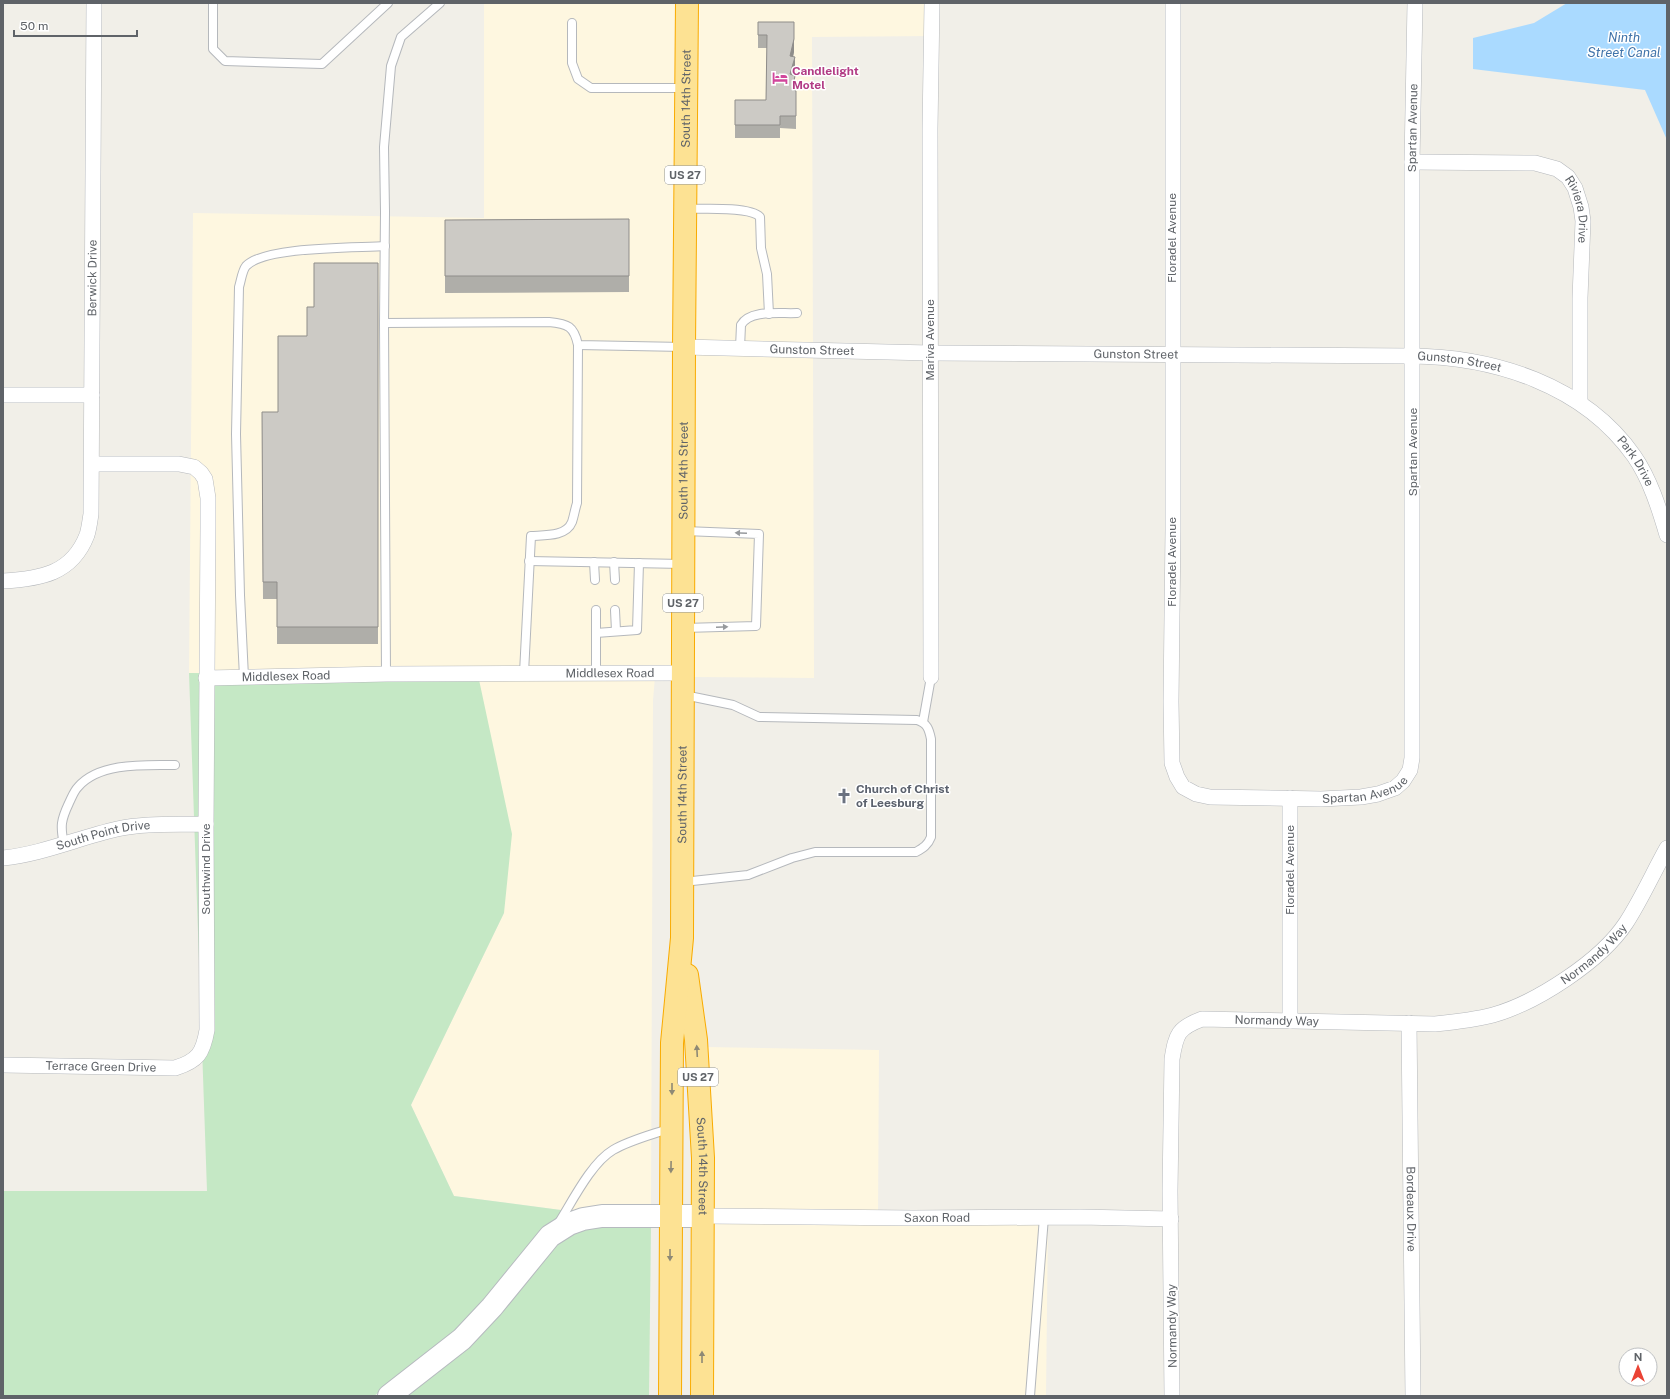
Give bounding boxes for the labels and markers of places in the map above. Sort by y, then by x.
place label: Candlelight Motel [792,64,859,92]
hotel icon: Candlelight Motel [771,69,789,87]
place label: Church of Christ of Leesburg [856,782,949,810]
church icon: Church of Christ of Leesburg [835,787,853,805]

